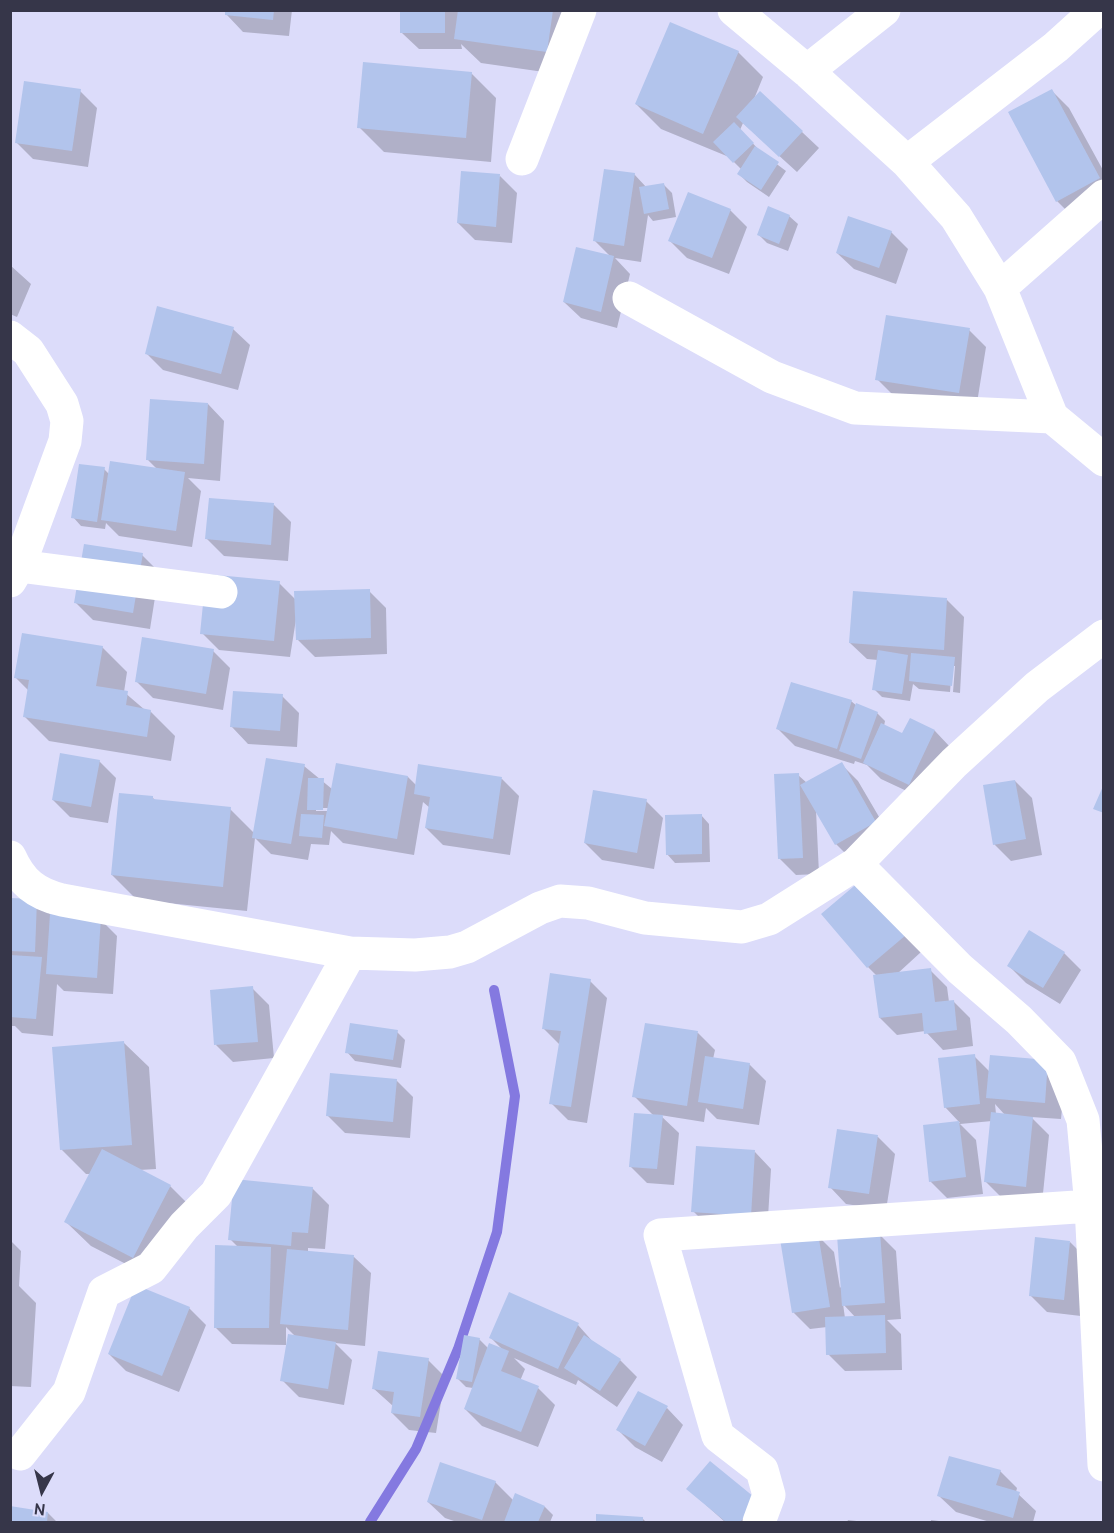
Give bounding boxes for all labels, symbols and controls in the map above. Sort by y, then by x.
north arrow [12,1461,72,1521]
text: N [33,1499,47,1519]

